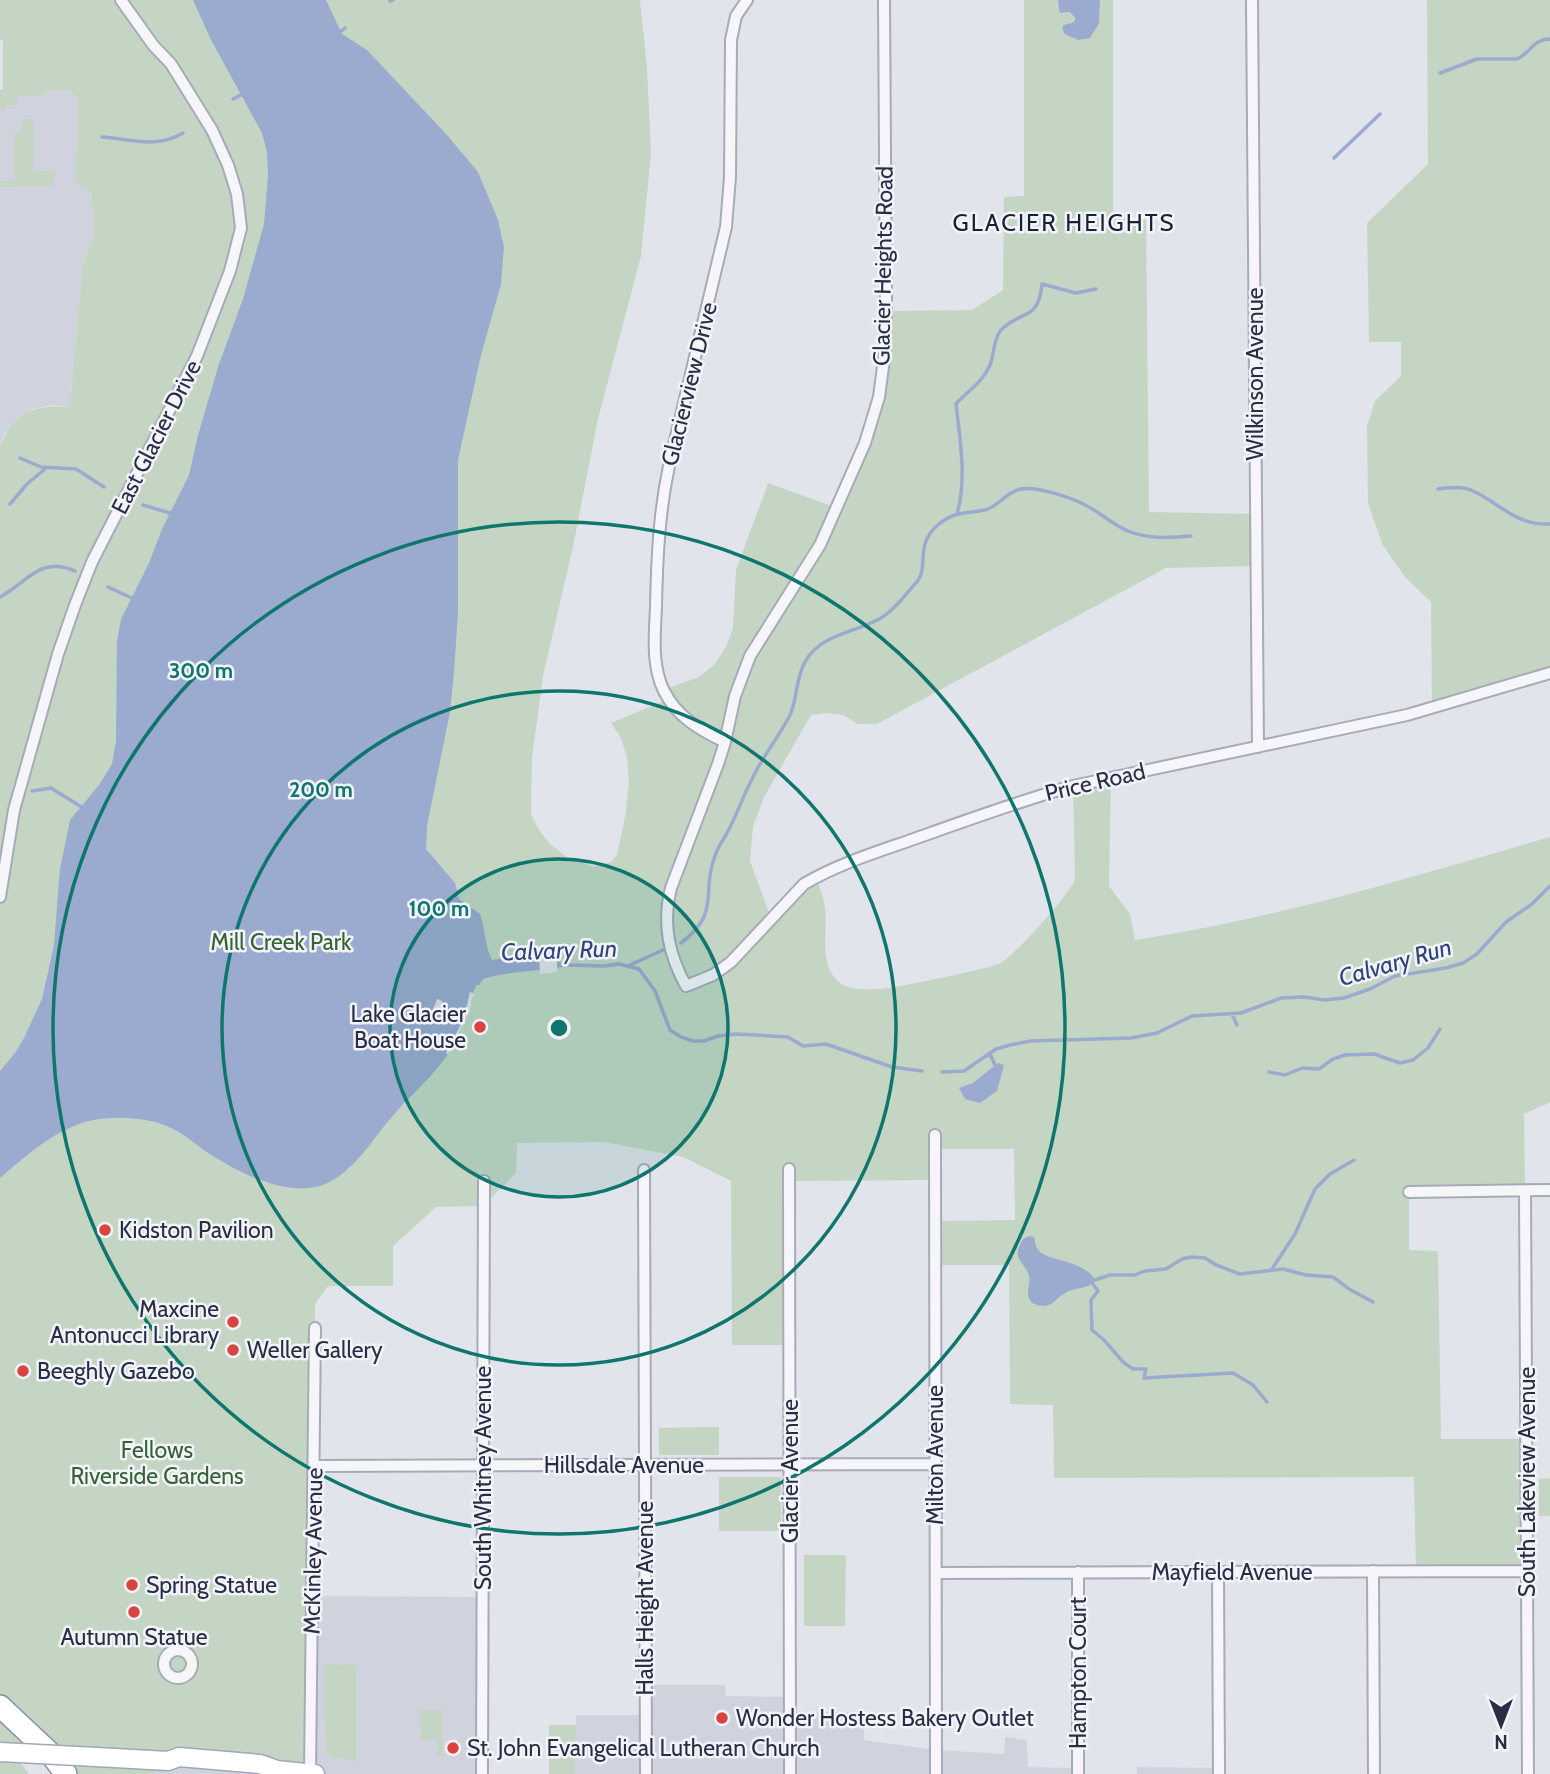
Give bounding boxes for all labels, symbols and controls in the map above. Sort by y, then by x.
street label: Glacier Heights Road [867,166,899,366]
district label: GLACIER HEIGHTS [953,208,1176,237]
street label: Wilkinson Avenue [1241,287,1269,461]
street label: Glacierview Drive [655,299,723,469]
street label: East Glacier Drive [105,355,207,519]
text: 300 m [169,658,233,683]
street label: Price Road [1042,757,1148,807]
text: 200 m [289,777,353,802]
text: 100 m [409,896,469,921]
park label: Mill Creek Park [211,928,352,956]
water label: Calvary Run [1335,932,1455,992]
water label: Calvary Run [501,933,617,967]
place label: Lake Glacier Boat House [351,1000,467,1054]
centre of rings [547,1016,571,1040]
marker: Lake Glacier Boat House [472,1019,488,1035]
place label: Kidston Pavilion [119,1216,274,1244]
marker: Kidston Pavilion [97,1222,113,1238]
place label: Maxcine Antonucci Library [50,1295,219,1349]
marker: Maxcine Antonucci Library [225,1314,241,1330]
place label: Weller Gallery [247,1336,383,1364]
marker: Weller Gallery [225,1342,241,1358]
place label: Beeghly Gazebo [37,1357,195,1385]
marker: Beeghly Gazebo [15,1363,31,1379]
street label: South Whitney Avenue [469,1365,497,1590]
street label: South Lakeview Avenue [1513,1367,1541,1597]
street label: Milton Avenue [921,1385,949,1525]
street label: Glacier Avenue [776,1399,804,1543]
park label: Fellows Riverside Gardens [70,1436,244,1490]
street label: Hillsdale Avenue [544,1451,704,1479]
street label: McKinley Avenue [298,1467,328,1635]
street label: Halls Height Avenue [631,1500,659,1695]
street label: Mayfield Avenue [1151,1558,1313,1586]
place label: Spring Statue [146,1571,277,1599]
marker: Spring Statue [124,1577,140,1593]
street label: Hampton Court [1064,1597,1092,1749]
marker: Autumn Statue [126,1604,142,1620]
place label: Autumn Statue [60,1623,208,1651]
north arrow [1466,1690,1536,1760]
place label: Wonder Hostess Bakery Outlet [736,1704,1034,1732]
marker: Wonder Hostess Bakery Outlet [714,1710,730,1726]
text: N [1494,1730,1508,1753]
place label: St. John Evangelical Lutheran Church [467,1734,820,1762]
marker: St. John Evangelical Lutheran Church [445,1740,461,1756]

